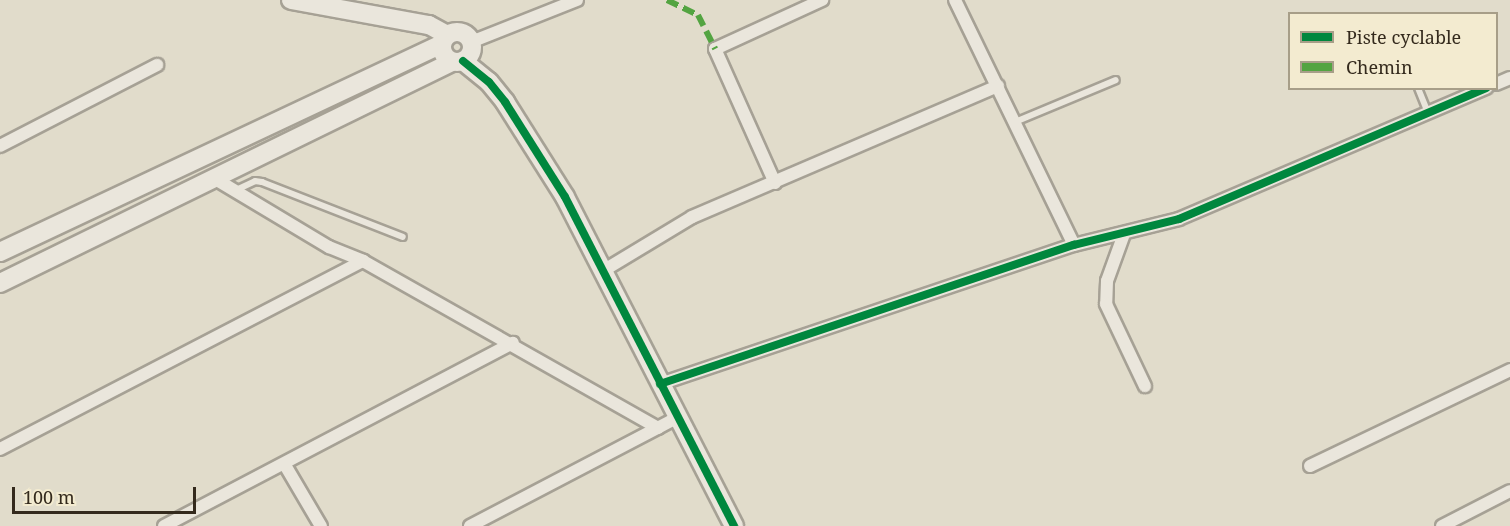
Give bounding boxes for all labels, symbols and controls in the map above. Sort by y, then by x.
legend [1288,12,1498,90]
text: Piste cyclable [1346,25,1461,49]
text: Chemin [1346,55,1413,79]
scale bar [15,475,200,513]
text: 100 m [23,485,75,509]

